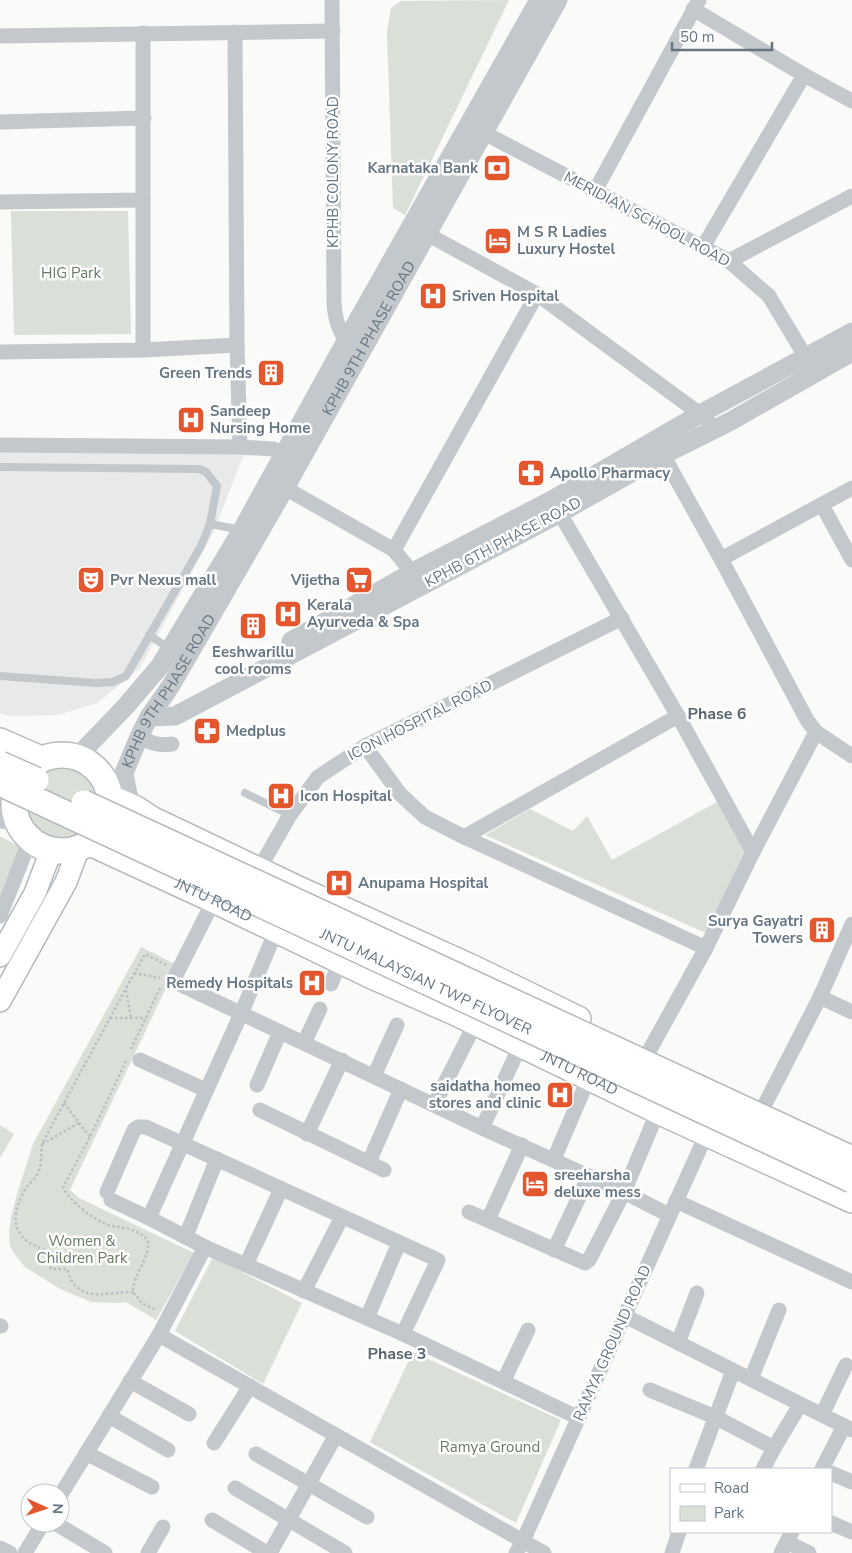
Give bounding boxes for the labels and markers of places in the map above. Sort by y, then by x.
bank icon: Karnataka Bank [482,153,512,183]
place label: Karnataka Bank [367,158,479,178]
place label: M S R Ladies Luxury Hostel [517,222,615,259]
hotel icon: M S R Ladies Luxury Hostel [483,226,513,256]
hospital icon: Sriven Hospital [418,281,448,311]
place label: Sriven Hospital [452,286,559,306]
building icon: Green Trends [256,358,286,388]
place label: Green Trends [159,363,252,383]
place label: Sandeep Nursing Home [210,401,310,438]
hospital icon: Sandeep Nursing Home [176,405,206,435]
pharmacy icon: Apollo Pharmacy [516,458,546,488]
place label: Apollo Pharmacy [550,463,670,483]
theatre icon: Pvr Nexus mall [76,565,106,595]
supermarket icon: Vijetha [344,565,374,595]
place label: Pvr Nexus mall [110,570,216,590]
place label: Vijetha [290,570,340,590]
place label: Kerala Ayurveda & Spa [307,595,419,632]
hospital icon: Kerala Ayurveda & Spa [273,599,303,629]
building icon: Eeshwarillu cool rooms [238,611,268,641]
place label: Eeshwarillu cool rooms [212,642,294,679]
pharmacy icon: Medplus [192,716,222,746]
place label: Medplus [226,721,286,741]
hospital icon: Icon Hospital [266,781,296,811]
place label: Icon Hospital [300,786,392,806]
hospital icon: Anupama Hospital [324,868,354,898]
place label: Anupama Hospital [358,873,489,893]
place label: Surya Gayatri Towers [708,911,803,948]
building icon: Surya Gayatri Towers [807,915,837,945]
hospital icon: Remedy Hospitals [297,968,327,998]
place label: Remedy Hospitals [166,973,293,993]
place label: saidatha homeo stores and clinic [429,1076,541,1113]
hospital icon: saidatha homeo stores and clinic [545,1080,575,1110]
place label: sreeharsha deluxe mess [554,1165,641,1202]
hotel icon: sreeharsha deluxe mess [520,1169,550,1199]

